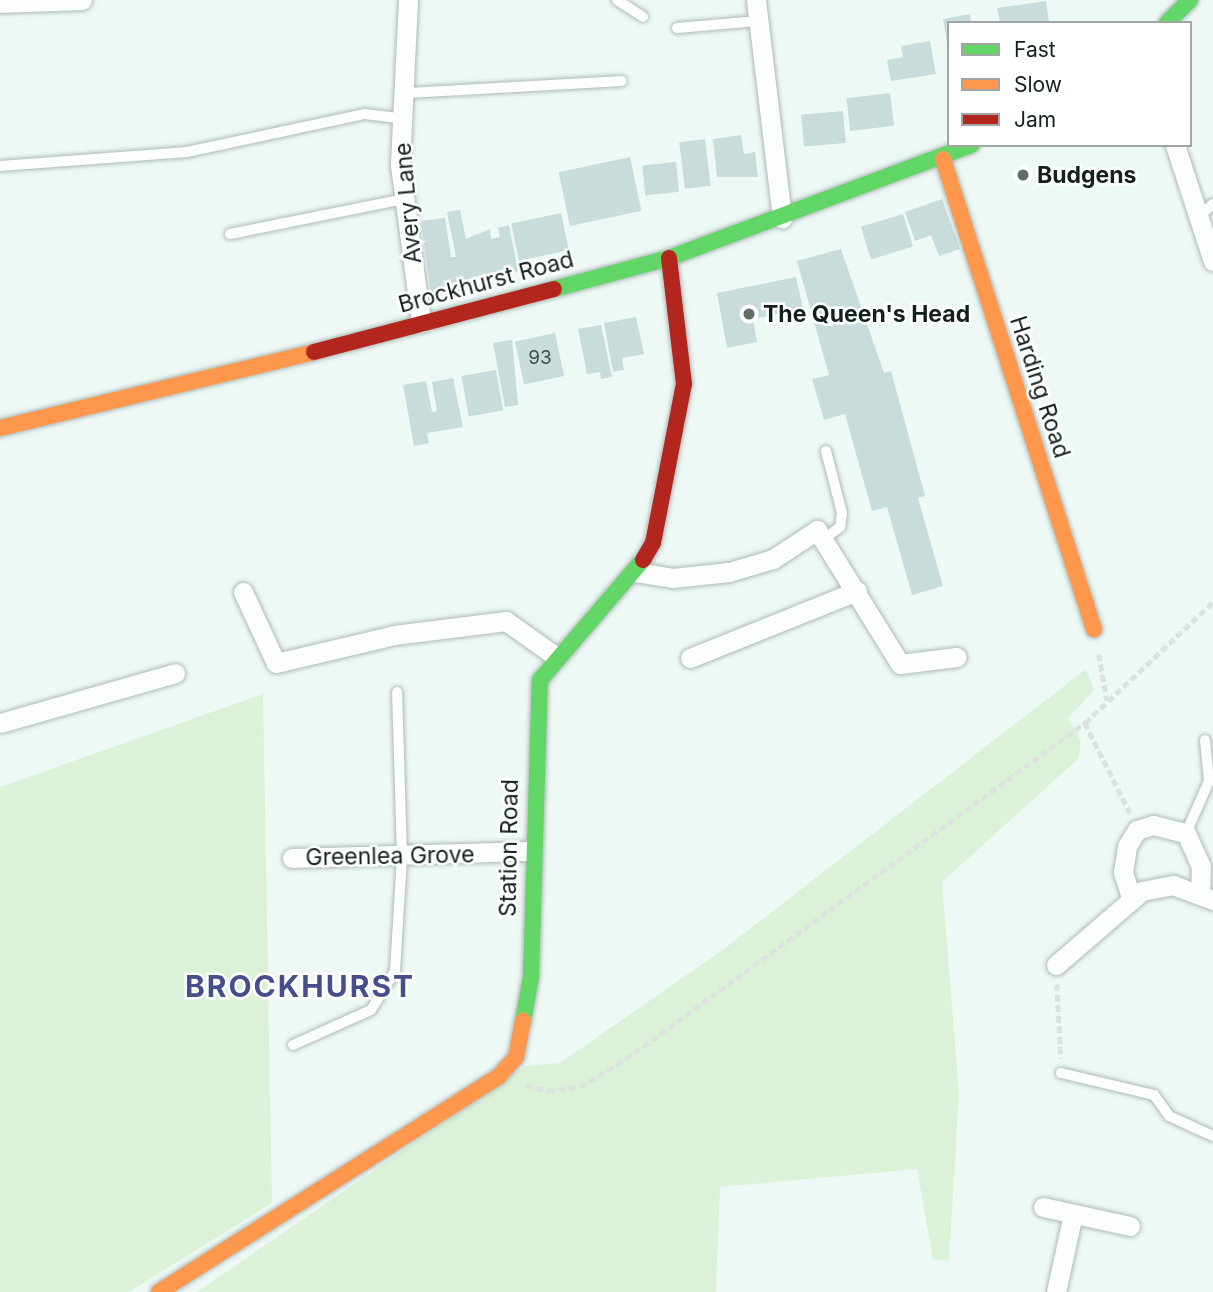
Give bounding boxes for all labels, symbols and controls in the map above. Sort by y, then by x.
legend [947,21,1192,147]
text: Fast [1014,37,1056,62]
text: Slow [1014,72,1062,97]
text: Jam [1014,107,1056,132]
street label: Avery Lane [389,141,427,265]
place label: Budgens [1037,161,1136,189]
marker: Budgens [1015,167,1031,183]
street label: Brockhurst Road [395,245,577,319]
place label: The Queen's Head [763,300,970,328]
marker: The Queen's Head [741,306,757,322]
street label: Harding Road [1004,313,1076,461]
house number: 93 [528,347,552,369]
street label: Station Road [494,779,524,917]
street label: Greenlea Grove [305,841,475,871]
district label: BROCKHURST [186,968,414,1004]

